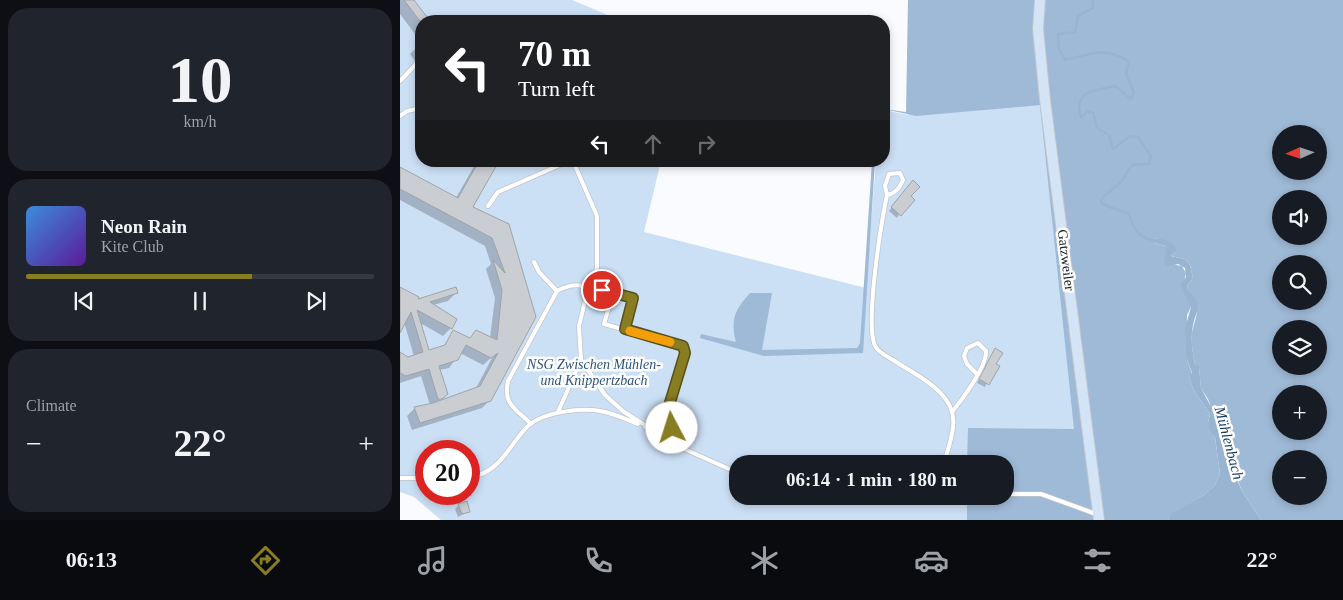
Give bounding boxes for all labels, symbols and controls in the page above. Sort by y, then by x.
icon: left [435,35,500,100]
text: 70 m [518,35,591,74]
text: 10 [168,44,233,116]
text: Turn left [518,76,595,101]
text: km/h [184,113,216,130]
north arrow [1272,125,1328,180]
map controls [1272,125,1327,505]
icon: left [586,130,614,158]
icon: ahead [639,130,667,158]
icon: right [692,130,720,158]
button: sound [1272,190,1327,245]
text: Neon Rain [101,216,187,237]
street label: Gatzweiler [1055,229,1077,292]
text: Kite Club [101,238,164,255]
button: search [1272,255,1327,310]
pin [581,269,623,311]
icon: arrive [588,276,616,304]
icon: previous [70,287,98,315]
icon: pause [186,287,214,315]
icon: next [302,287,330,315]
button: layers [1272,320,1327,375]
park label: NSG Zwischen Mühlen- und Knippertzbach [526,357,661,388]
button: + [1272,385,1327,440]
text: Climate [26,397,77,414]
position arrow [645,401,697,453]
water label: Mühlenbach [1211,404,1246,481]
text: 22° [173,422,227,464]
text: − [26,428,42,459]
text: + [358,428,374,459]
speed limit sign: 20 [415,440,480,505]
button: − [1272,450,1327,505]
text: 06:14 · 1 min · 180 m [786,469,957,490]
icon: directions [248,543,283,578]
icon: music [415,543,450,578]
icon: phone [581,543,616,578]
icon: climate [747,543,782,578]
icon: car [914,543,949,578]
icon: filters [1080,543,1115,578]
text: 06:13 [66,547,117,572]
text: 22° [1246,547,1277,572]

